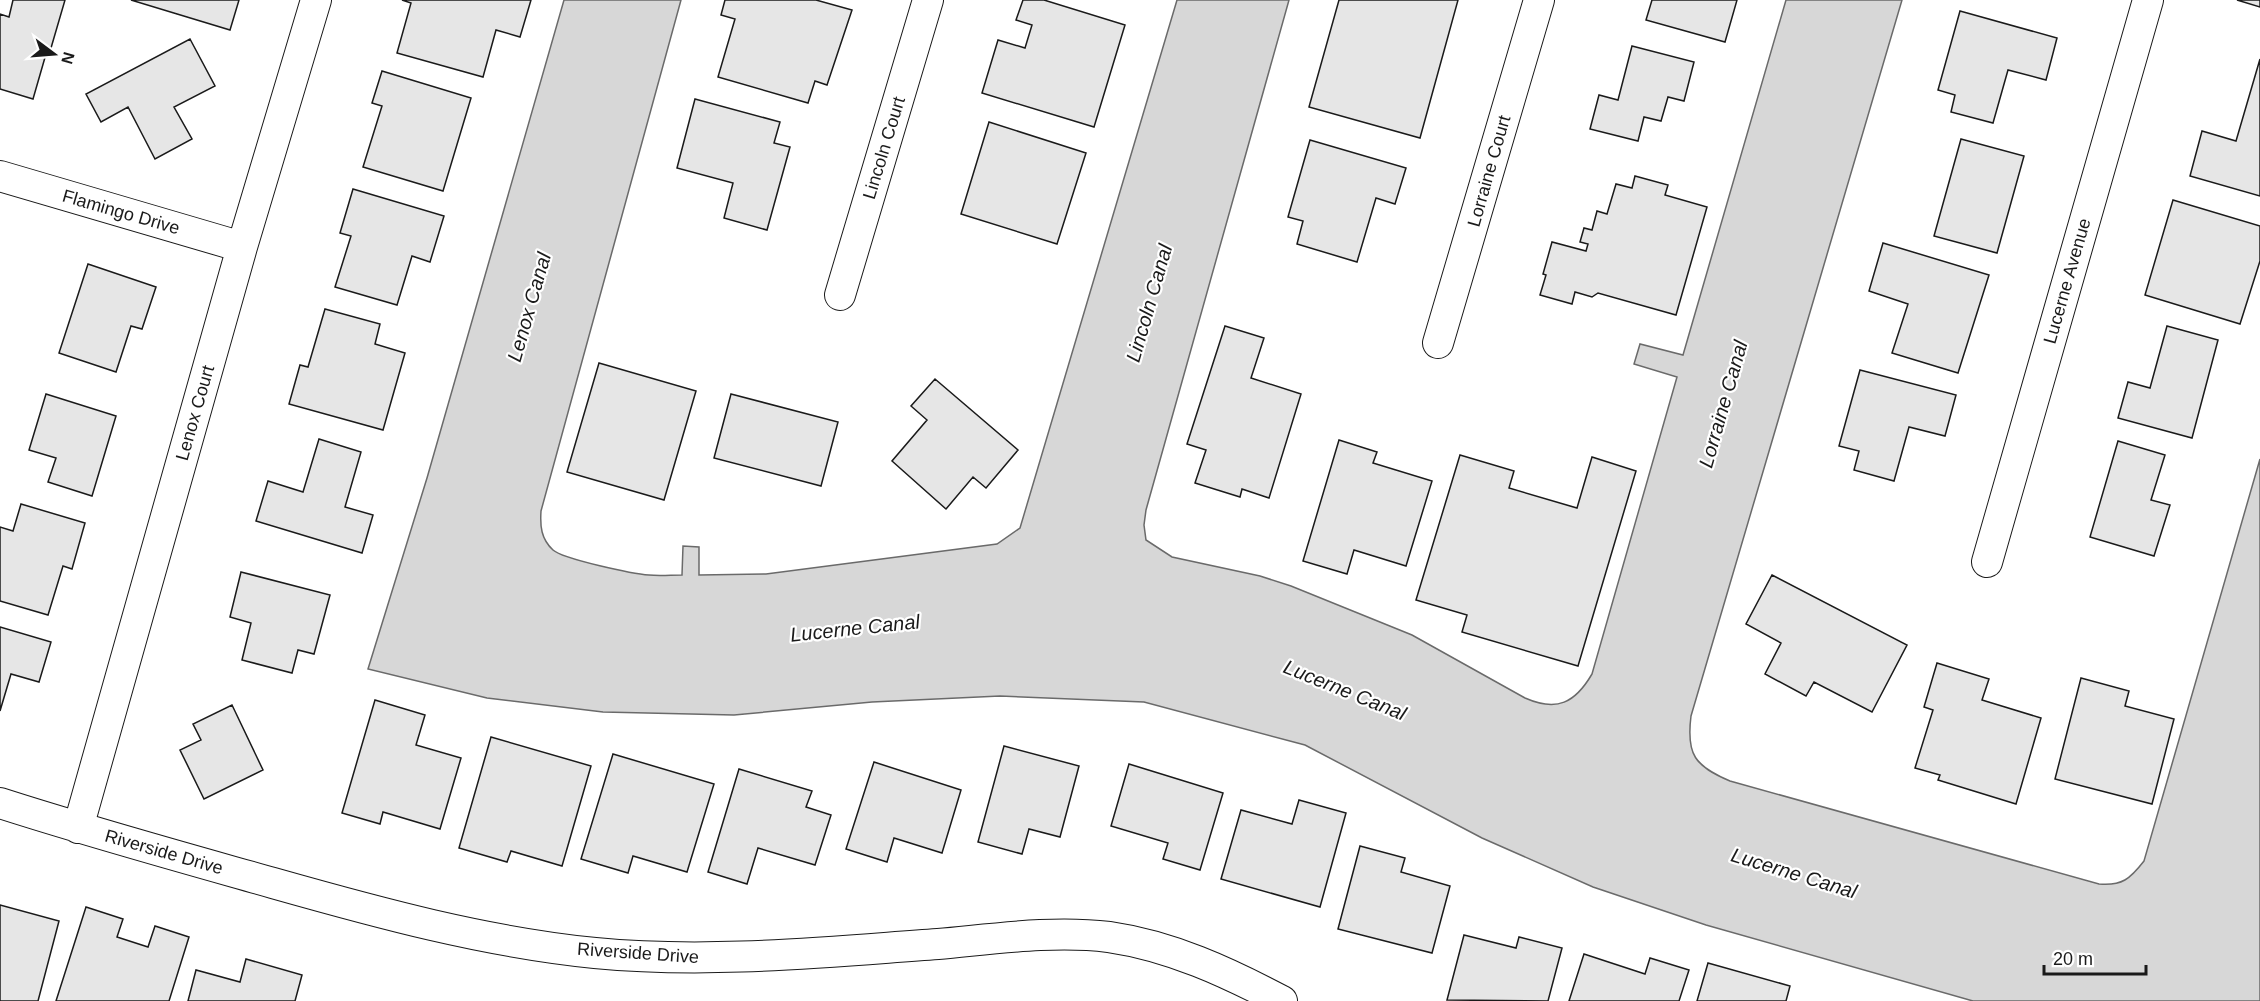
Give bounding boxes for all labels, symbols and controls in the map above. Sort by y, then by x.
north arrow [24,24,84,84]
text: N [58,50,78,66]
street label: Lincoln Court [859,94,909,202]
street label: Lorraine Court [1464,113,1514,229]
street label: Flamingo Drive [60,186,182,238]
street label: Lucerne Avenue [2040,216,2094,346]
water label: Lincoln Canal [1122,241,1176,364]
water label: Lenox Canal [503,249,555,364]
water label: Lorraine Canal [1694,337,1752,470]
street label: Lenox Court [172,363,218,463]
water label: Lucerne Canal [789,610,921,646]
water label: Lucerne Canal [1281,655,1410,725]
street label: Riverside Drive [103,826,225,878]
water label: Lucerne Canal [1729,843,1860,903]
scale bar [2044,938,2146,976]
street label: Riverside Drive [576,939,700,967]
text: 20 m [2053,949,2093,969]

